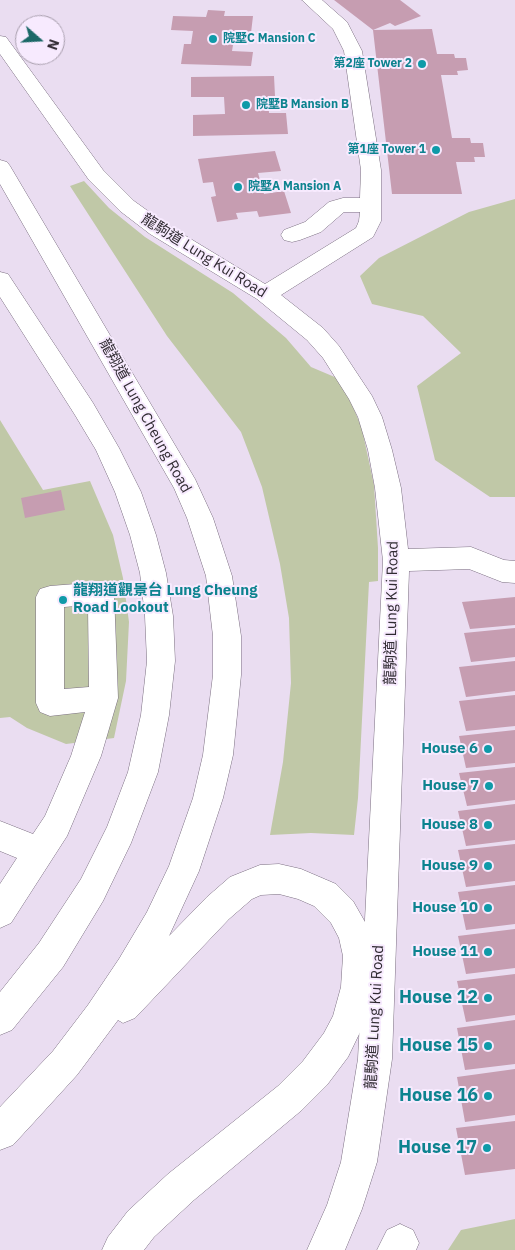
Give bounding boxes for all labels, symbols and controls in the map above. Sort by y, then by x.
north arrow [15,15,65,65]
place label: 院墅C Mansion C [223,32,315,46]
marker: 院墅C Mansion C [207,33,219,45]
text: N [43,37,63,52]
place label: 第2座 Tower 2 [333,57,412,71]
marker: 第2座 Tower 2 [416,58,428,70]
place label: 院墅B Mansion B [256,98,349,112]
marker: 院墅B Mansion B [240,99,252,111]
place label: 第1座 Tower 1 [347,143,426,157]
marker: 第1座 Tower 1 [430,144,442,156]
place label: 院墅A Mansion A [248,180,341,194]
marker: 院墅A Mansion A [232,181,244,193]
street label: 龍駒道 Lung Kui Road [138,210,270,302]
street label: 龍翔道 Lung Cheung Road [95,336,195,496]
street label: 龍駒道 Lung Kui Road [382,541,402,685]
place label: 龍翔道觀景台 Lung Cheung Road Lookout [73,582,257,617]
marker: 龍翔道觀景台 Lung Cheung Road Lookout [57,594,69,606]
place label: House 6 [421,740,478,758]
marker: House 6 [482,743,494,755]
place label: House 7 [422,777,479,795]
marker: House 7 [483,780,495,792]
place label: House 8 [421,816,478,834]
marker: House 8 [482,819,494,831]
place label: House 9 [421,857,478,875]
marker: House 9 [482,860,494,872]
place label: House 10 [412,899,478,917]
marker: House 10 [482,902,494,914]
place label: House 11 [412,943,478,961]
street label: 龍駒道 Lung Kui Road [362,945,388,1089]
marker: House 11 [482,946,494,958]
place label: House 12 [399,987,478,1009]
marker: House 12 [482,992,494,1004]
place label: House 15 [399,1035,478,1057]
marker: House 15 [482,1040,494,1052]
place label: House 16 [399,1085,478,1107]
marker: House 16 [482,1090,494,1102]
place label: House 17 [398,1137,477,1159]
marker: House 17 [481,1142,493,1154]

